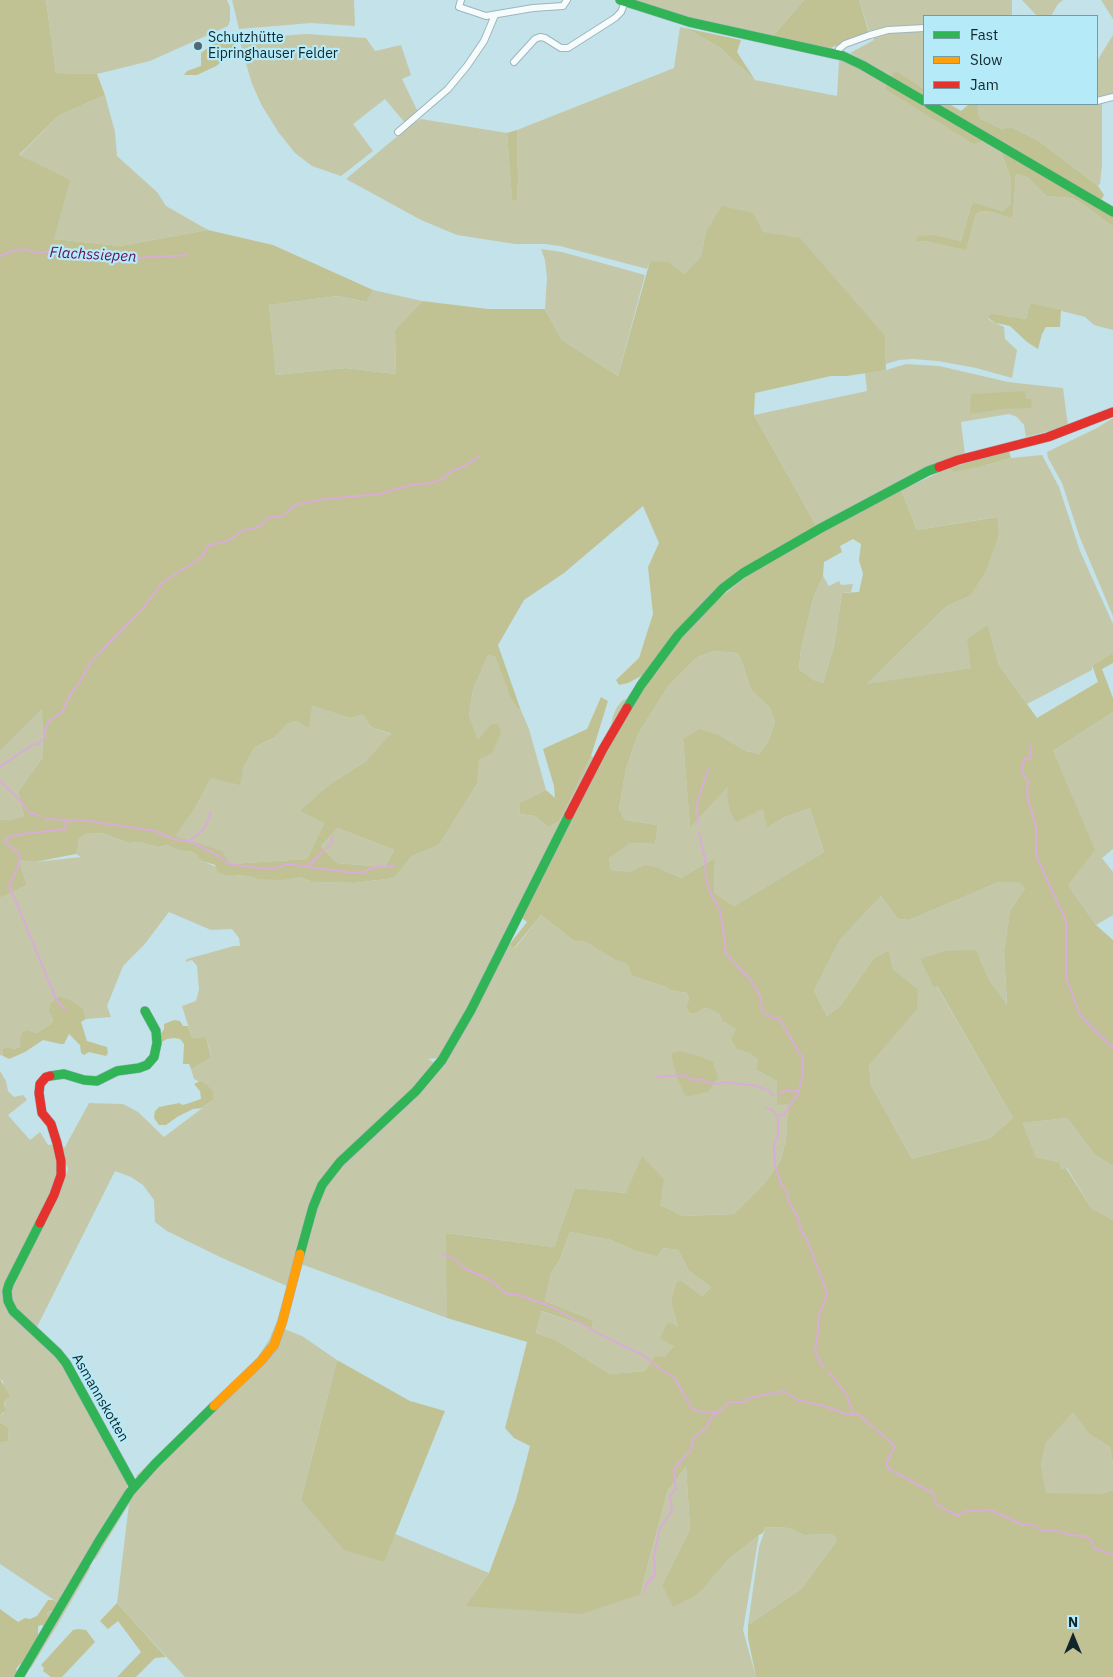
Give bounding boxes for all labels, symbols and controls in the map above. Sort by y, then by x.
legend [923,15,1098,105]
text: Fast [970,25,998,44]
place label: Schutzhütte Eipringhauser Felder [208,30,338,62]
marker: Schutzhütte Eipringhauser Felder [192,40,204,52]
text: Slow [970,50,1003,69]
text: Jam [970,75,999,94]
water label: Flachssiepen [49,244,137,266]
street label: Asmannskotten [68,1351,132,1445]
north arrow [1048,1612,1098,1662]
text: N [1068,1613,1078,1631]

